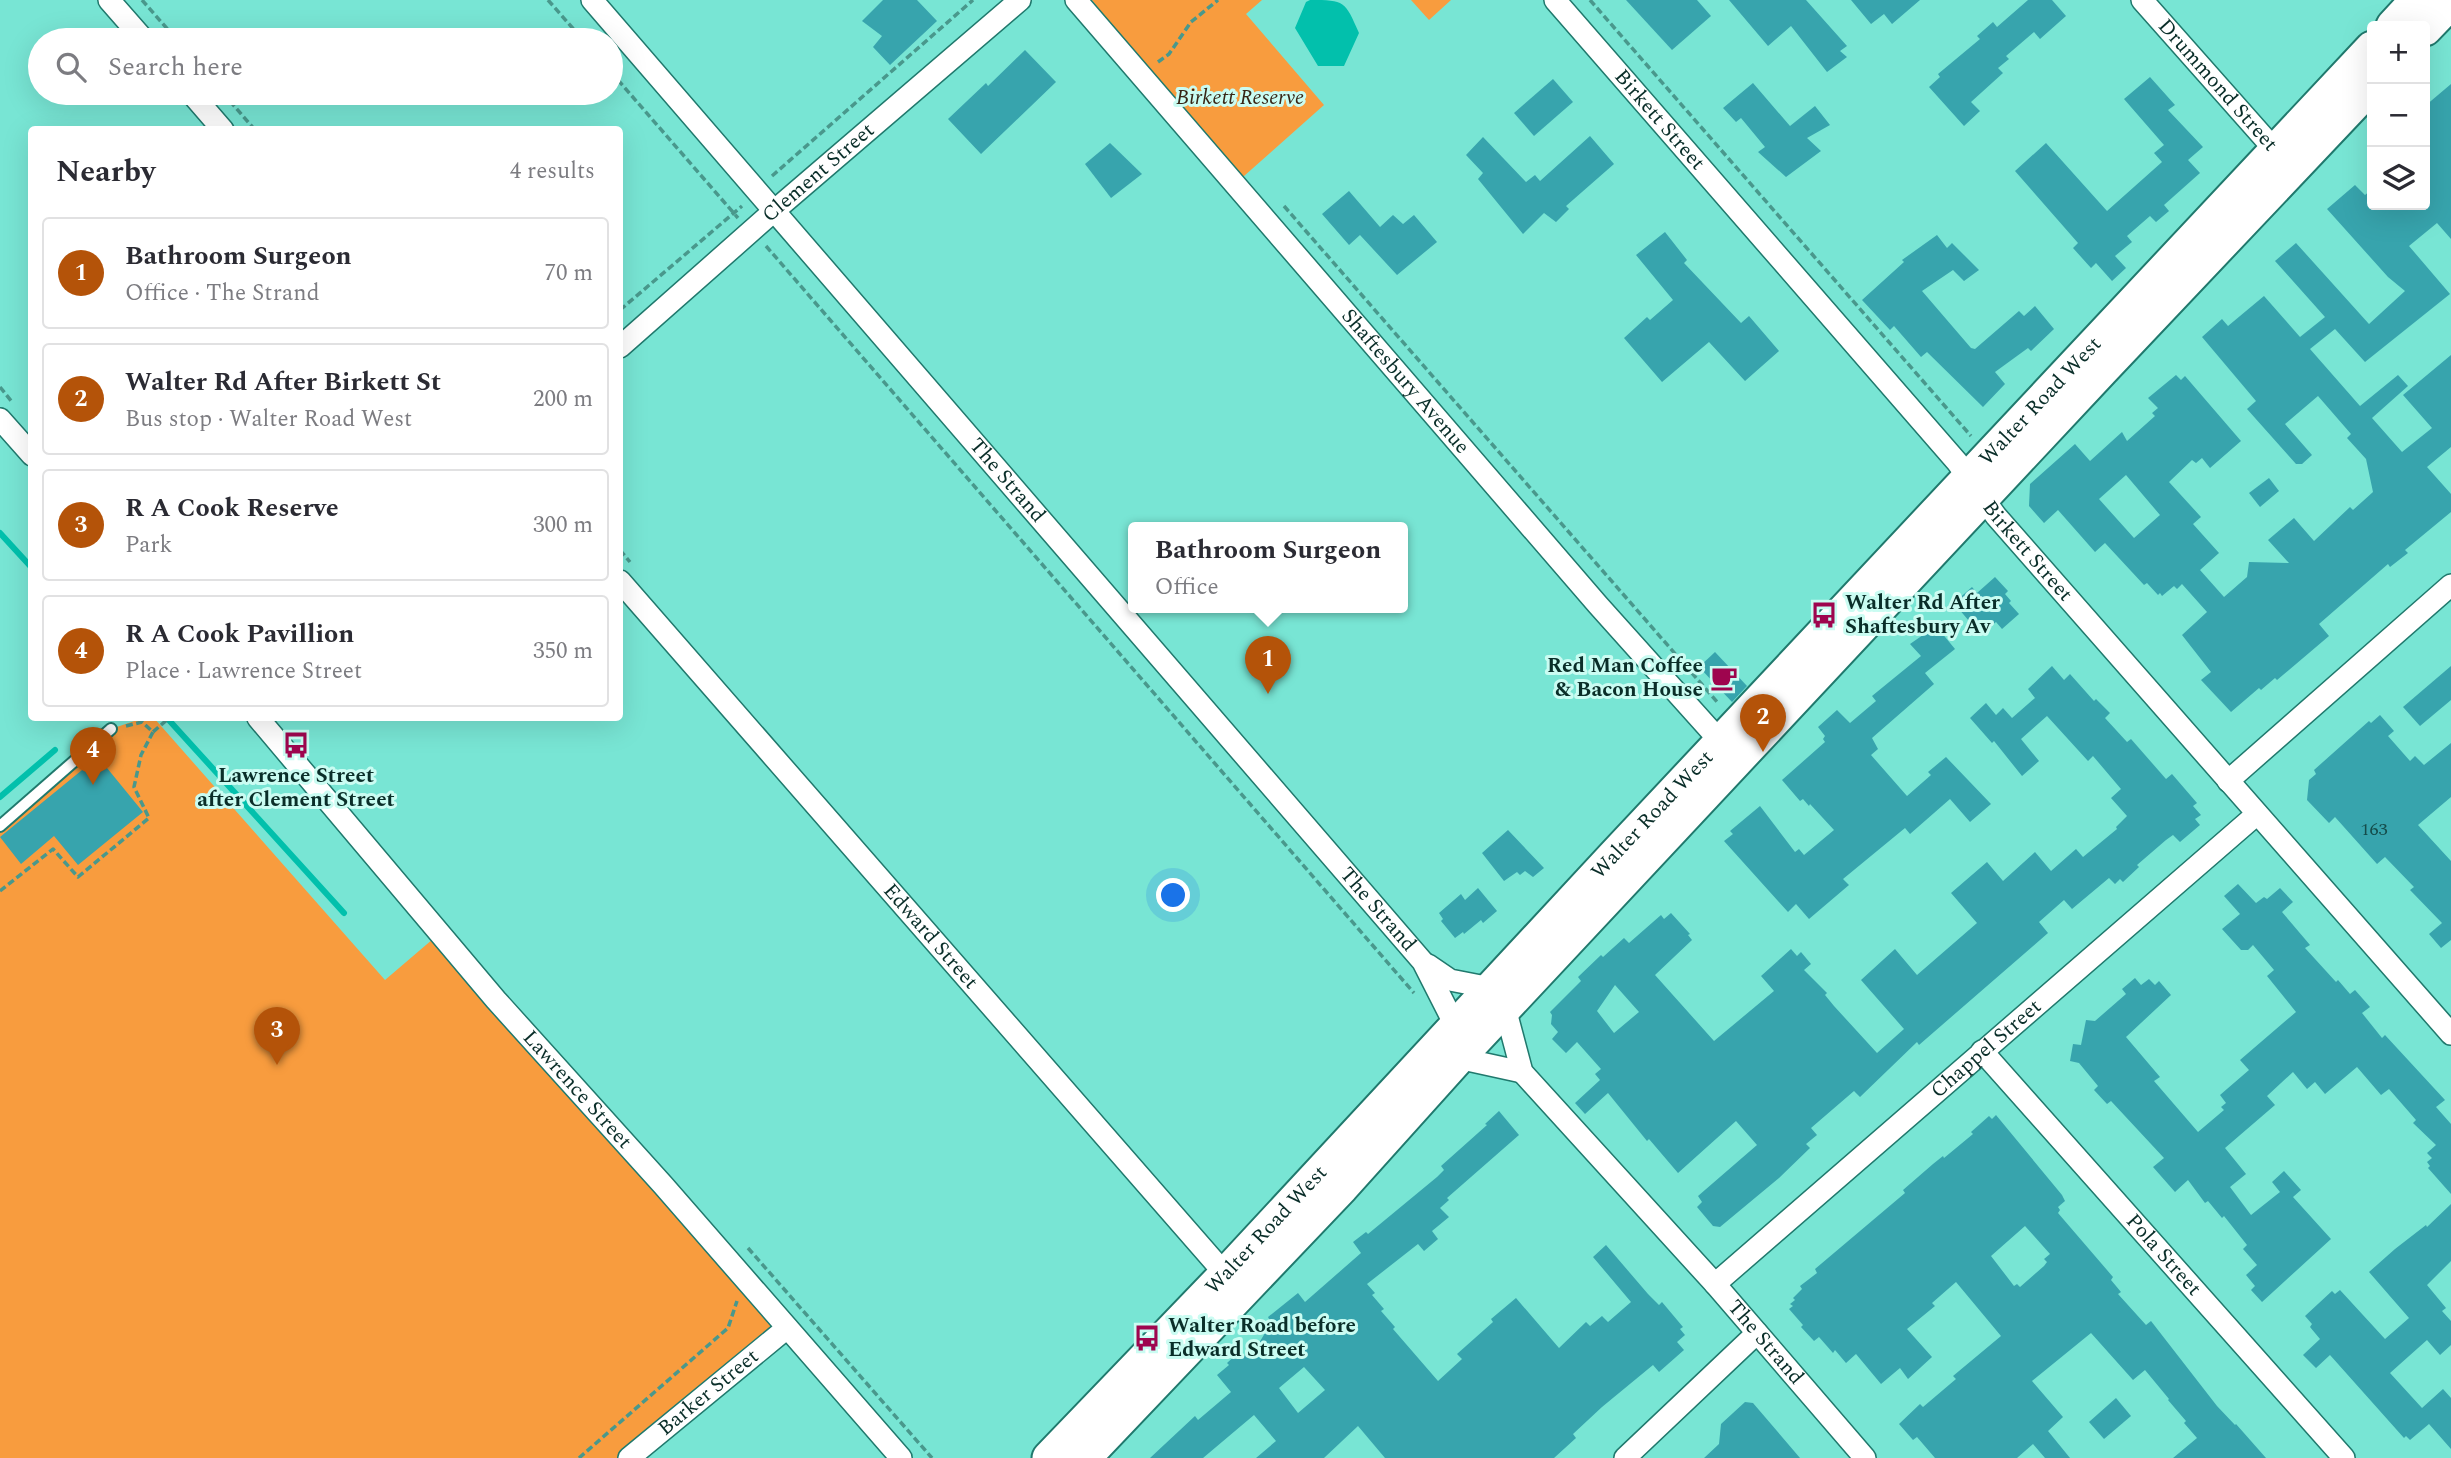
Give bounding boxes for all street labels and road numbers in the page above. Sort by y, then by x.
street label: Drummond Street [2150,12,2285,159]
street label: Birkett Street [1606,62,1713,178]
street label: Clement Street [755,115,882,231]
street label: Shaftesbury Avenue [1333,302,1477,462]
street label: Walter Road West [1972,329,2109,473]
street label: The Strand [961,431,1053,530]
street label: Birkett Street [1974,494,2080,609]
street label: Walter Road West [1584,743,1721,887]
street label: The Strand [1332,860,1424,959]
street label: Edward Street [875,876,986,997]
street label: Chappel Street [1923,991,2049,1106]
street label: Lawrence Street [515,1023,639,1156]
street label: Walter Road West [1198,1158,1335,1302]
street label: Pola Street [2118,1207,2209,1303]
street label: The Strand [1719,1293,1811,1392]
street label: Barker Street [651,1341,766,1444]

